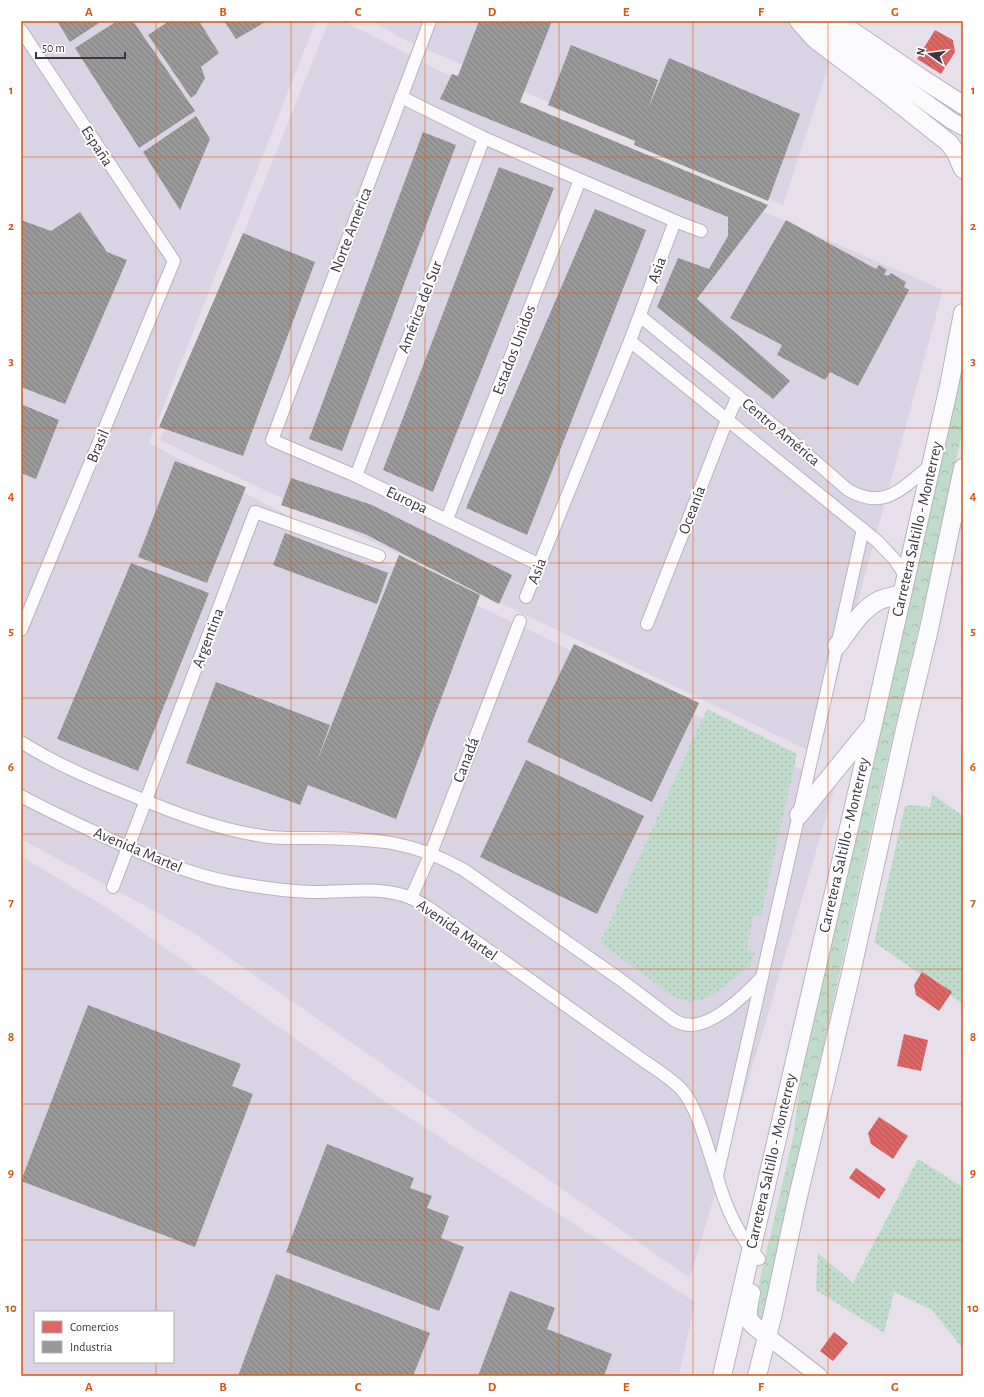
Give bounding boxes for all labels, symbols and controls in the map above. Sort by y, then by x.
text: A [85,6,93,19]
text: B [219,6,227,19]
text: C [355,6,362,19]
text: D [488,6,497,19]
text: E [623,6,630,19]
text: F [758,6,765,19]
text: G [891,6,899,19]
scale bar [36,34,125,60]
north arrow [910,34,950,74]
text: 50 m [42,42,65,54]
text: N [915,47,927,57]
text: 1 [9,84,13,97]
text: 1 [971,84,975,97]
street label: España [78,123,116,169]
street label: Norte America [327,185,375,275]
text: 2 [8,220,14,233]
text: 2 [970,220,976,233]
street label: Asia [645,255,669,285]
street label: América del Sur [395,258,445,355]
street label: Estados Unidos [490,303,538,397]
text: 3 [8,355,14,368]
text: 3 [970,355,976,368]
street label: Centro América [739,395,823,469]
street label: Brasil [84,427,112,465]
street label: Carretera Saltillo - Monterrey [889,440,946,618]
street label: Europa [384,483,430,517]
street label: Oceanía [675,484,709,536]
text: 4 [8,490,15,503]
text: 4 [970,490,977,503]
street label: Asia [525,556,549,586]
street label: Argentina [189,606,227,670]
text: 5 [8,625,14,638]
text: 5 [970,625,976,638]
street label: Canadá [450,735,482,785]
street label: Carretera Saltillo - Monterrey [816,756,873,934]
text: 6 [8,761,14,774]
text: 6 [970,761,976,774]
street label: Avenida Martel [91,824,185,876]
text: 7 [8,896,14,909]
street label: Avenida Martel [414,896,500,964]
text: 7 [970,896,976,909]
text: 8 [8,1031,14,1044]
text: 8 [970,1031,976,1044]
street label: Carretera Saltillo - Monterrey [743,1072,800,1250]
text: 9 [8,1167,14,1180]
text: 9 [970,1167,976,1180]
text: 10 [5,1302,17,1315]
text: 10 [967,1302,979,1315]
legend [34,1311,174,1363]
text: Comercios [70,1321,119,1333]
text: Industria [70,1341,113,1353]
text: A [85,1381,93,1394]
text: B [219,1381,227,1394]
text: C [355,1381,362,1394]
text: D [488,1381,497,1394]
text: E [623,1381,630,1394]
text: F [758,1381,765,1394]
text: G [891,1381,899,1394]

